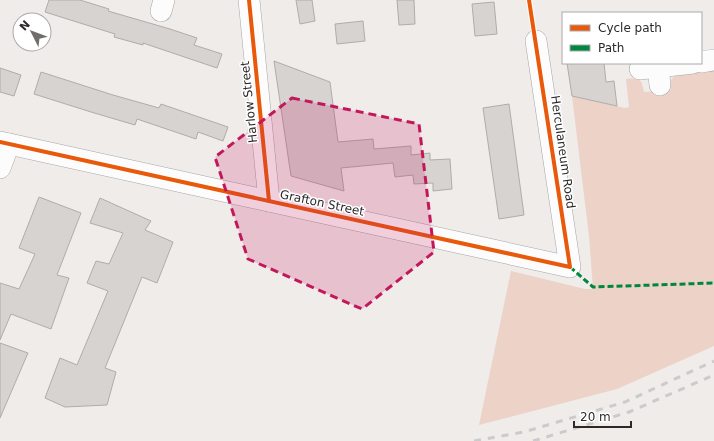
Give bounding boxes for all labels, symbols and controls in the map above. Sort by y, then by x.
north arrow [12,12,52,52]
legend [562,12,702,64]
text: N [17,18,33,33]
text: Cycle path [598,21,662,35]
text: Path [598,41,624,55]
street label: Harlow Street [238,60,260,144]
street label: Herculaneum Road [548,94,578,210]
street label: Grafton Street [279,187,366,219]
scale bar [574,403,631,429]
text: 20 m [580,410,611,424]

